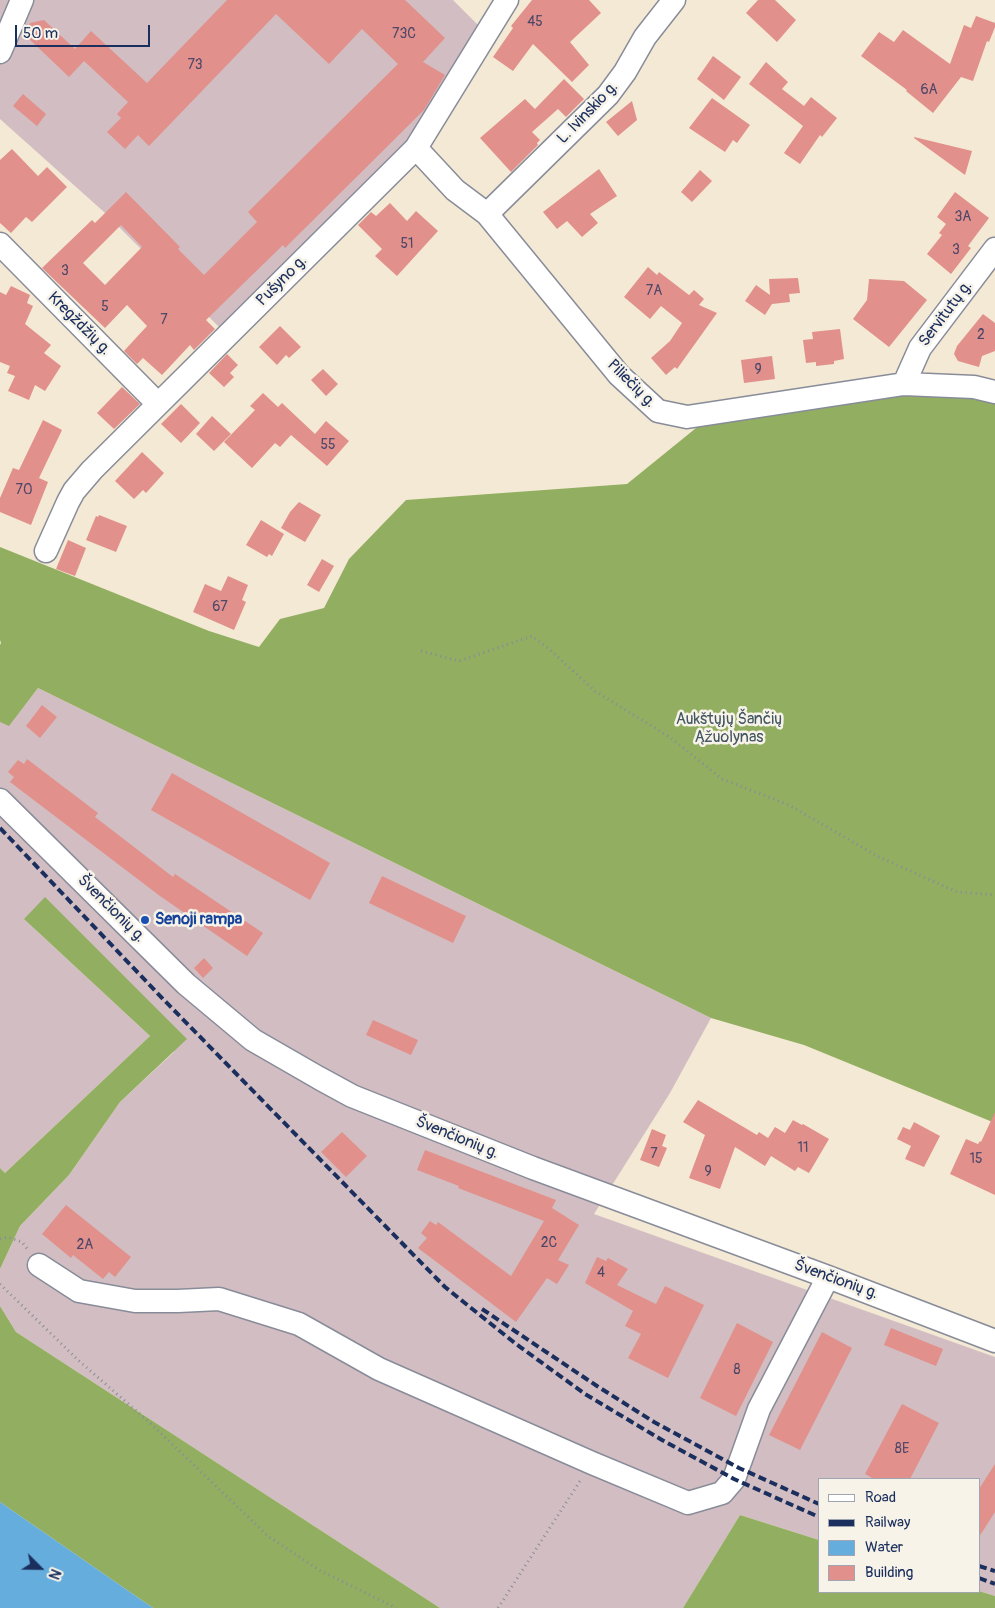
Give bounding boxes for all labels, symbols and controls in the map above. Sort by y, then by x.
house number: 45 [527,14,543,30]
scale bar [18,15,152,47]
text: 50 m [23,24,58,43]
house number: 73C [392,26,416,42]
house number: 73 [187,57,203,73]
street label: L. Ivinskio g. [554,78,622,148]
house number: 6A [920,82,938,98]
house number: 3A [955,209,971,225]
house number: 51 [400,236,414,252]
house number: 3 [952,242,960,258]
street label: Pušyno g. [253,252,311,310]
house number: 3 [61,263,69,279]
street label: Servitutų g. [915,277,977,351]
house number: 7A [646,283,662,299]
street label: Kregždžių g. [43,288,115,360]
house number: 5 [101,299,109,315]
house number: 7 [160,312,168,328]
house number: 2 [977,327,985,343]
street label: Piliečių g. [603,356,659,412]
house number: 9 [754,362,762,378]
house number: 55 [320,437,336,453]
house number: 70 [16,482,32,498]
house number: 67 [212,599,228,615]
park label: Aukštųjų Šančių Ąžuolynas [676,710,782,748]
street label: Švenčionių g. [73,871,149,947]
place label: Senoji rampa [155,910,242,930]
marker: Senoji rampa [139,914,151,926]
street label: Švenčionių g. [413,1113,501,1163]
house number: 11 [798,1140,808,1156]
house number: 7 [650,1146,658,1162]
house number: 15 [969,1151,983,1167]
house number: 9 [704,1164,712,1180]
house number: 2C [541,1235,557,1251]
house number: 2A [77,1237,93,1253]
street label: Švenčionių g. [791,1256,881,1304]
house number: 4 [597,1265,605,1281]
house number: 8 [733,1362,741,1378]
house number: 8E [895,1441,909,1457]
legend [818,1478,980,1593]
text: Road [865,1488,896,1507]
text: Railway [865,1513,910,1532]
text: Water [865,1538,903,1557]
north arrow [15,1543,65,1593]
text: Building [865,1563,913,1582]
text: N [45,1566,64,1582]

